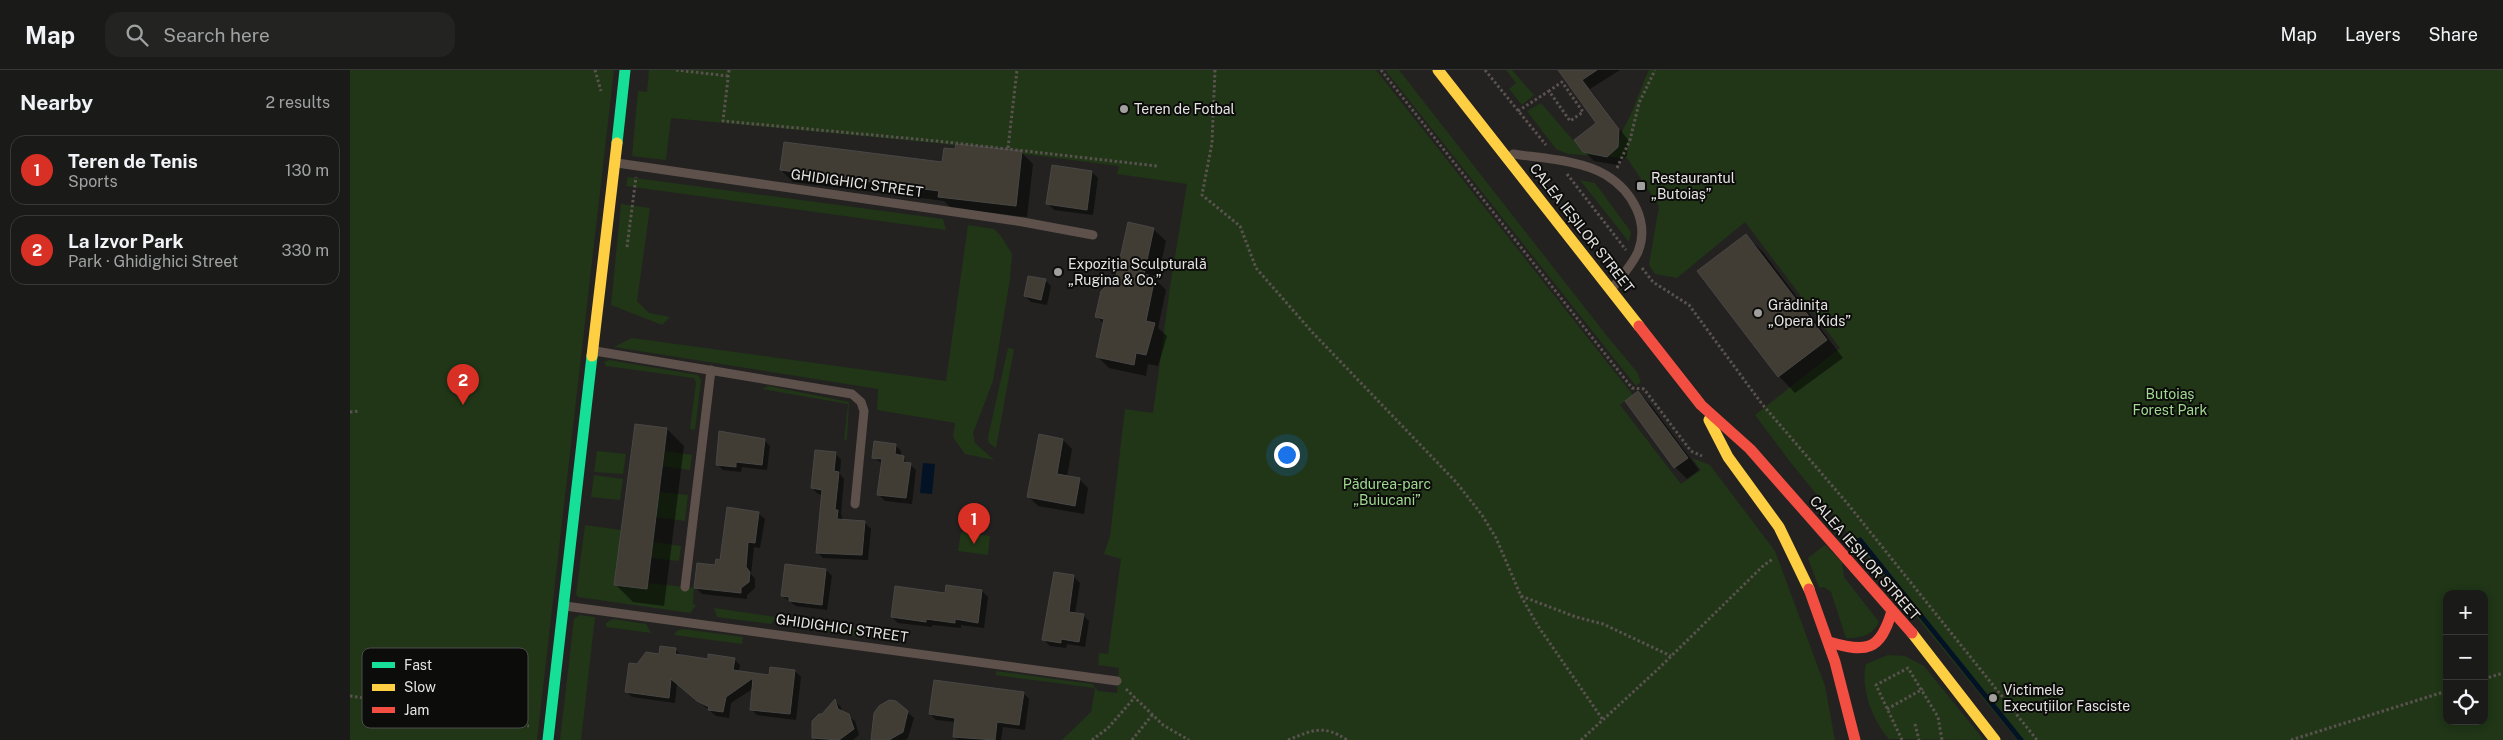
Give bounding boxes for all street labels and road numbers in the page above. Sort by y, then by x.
street label: CALEA IEȘILOR STREET [1527,160,1637,296]
street label: GHIDIGHICI STREET [790,166,924,200]
street label: CALEA IEȘILOR STREET [1807,493,1923,623]
street label: GHIDIGHICI STREET [775,611,909,645]

